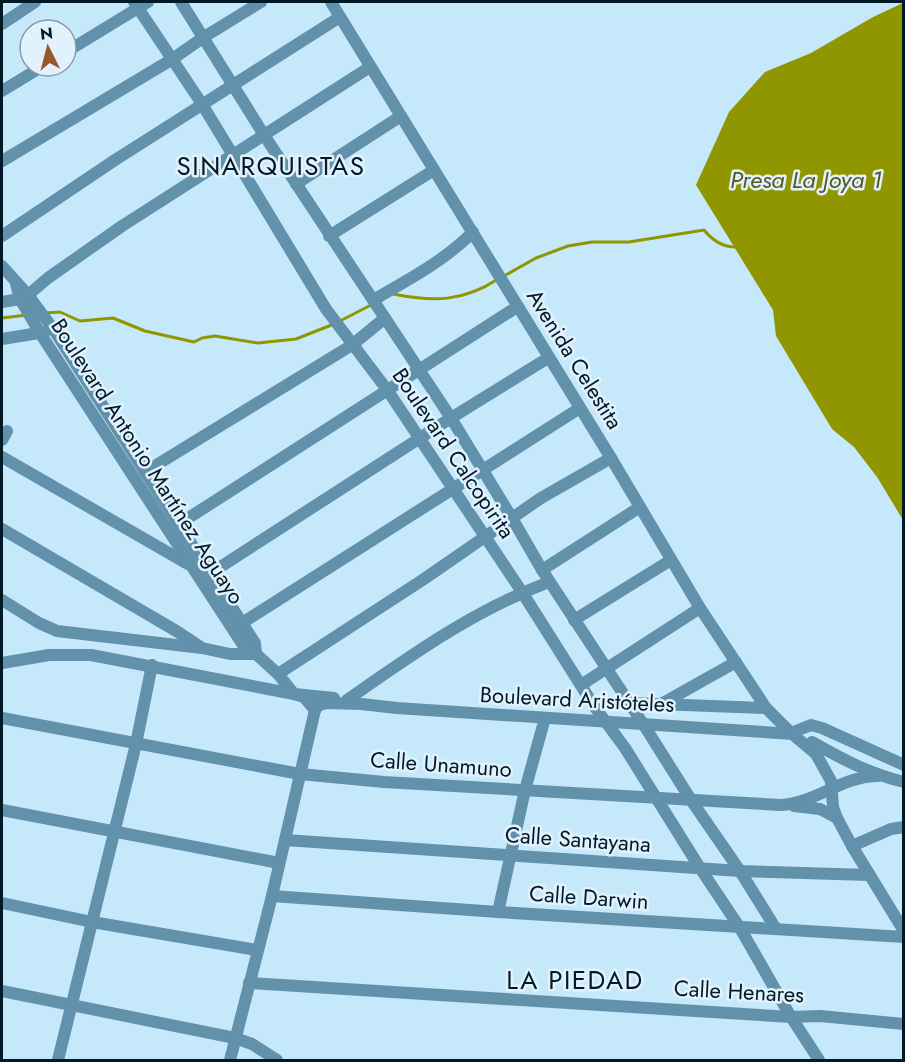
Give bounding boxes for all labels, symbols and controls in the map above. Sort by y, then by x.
north arrow [18,18,78,78]
text: N [39,21,54,46]
district label: SINARQUISTAS [177,147,365,185]
water label: Presa La Joya 1 [730,162,882,197]
street label: Avenida Celestita [519,283,631,435]
street label: Boulevard Antonio Martínez Aguayo [43,312,253,610]
street label: Boulevard Calcopirita [385,361,523,545]
street label: Boulevard Aristóteles [479,678,675,720]
street label: Calle Unamuno [369,743,513,785]
street label: Calle Santayana [504,818,652,860]
street label: Calle Darwin [528,877,650,917]
district label: LA PIEDAD [506,961,644,999]
street label: Calle Henares [673,972,805,1010]

